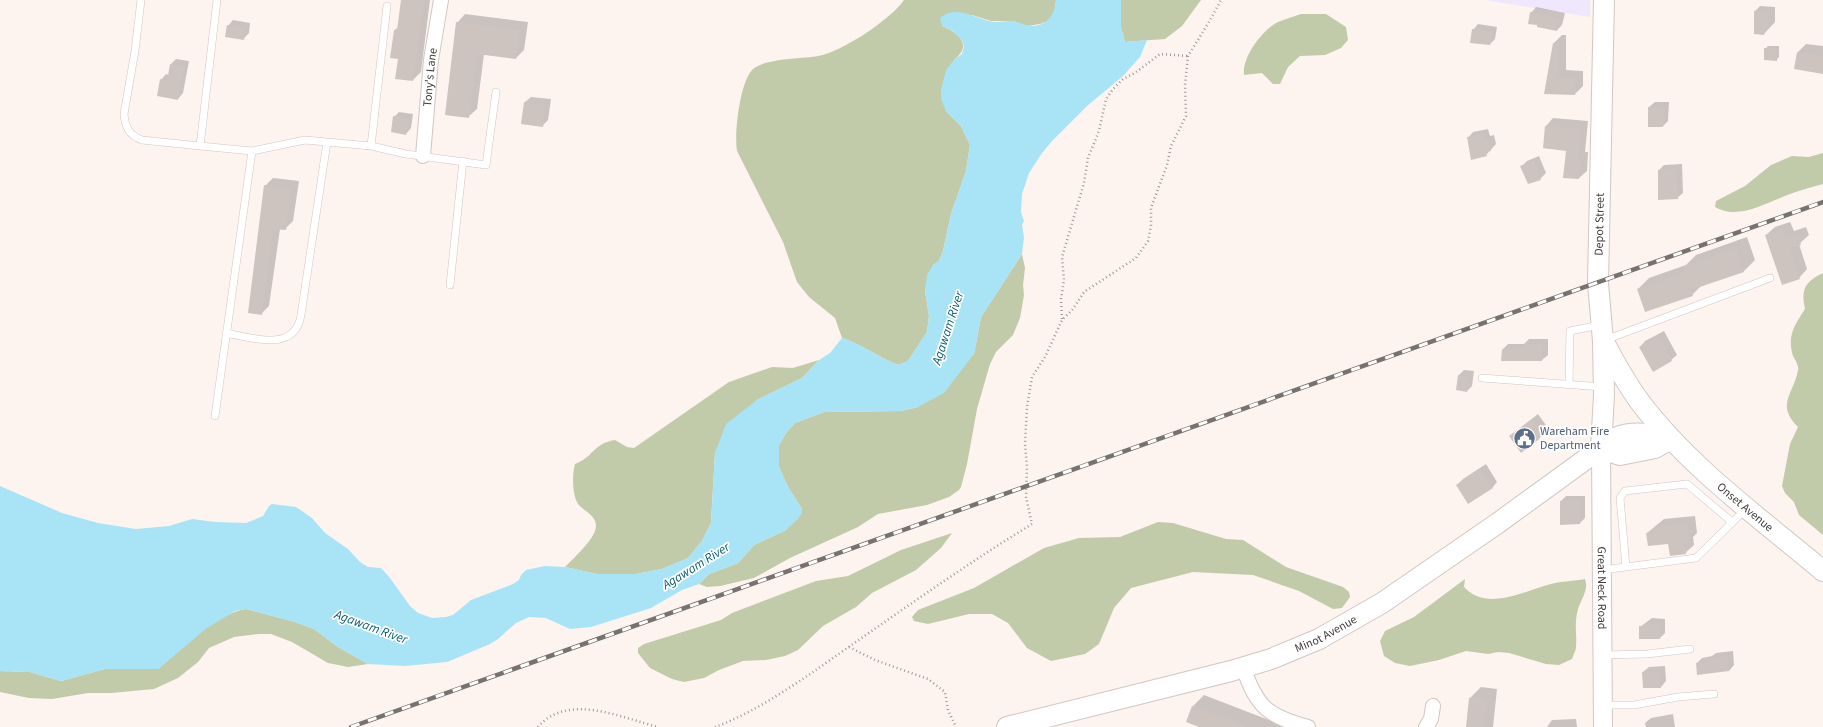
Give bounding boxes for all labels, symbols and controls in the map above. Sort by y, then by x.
street label: Tony's Lane [419,47,441,107]
street label: Depot Street [1590,193,1608,256]
water label: Agawam River [927,288,969,368]
place label: Wareham Fire Department [1540,423,1609,454]
public building icon: Wareham Fire Department [1511,425,1537,451]
street label: Onset Avenue [1713,478,1777,536]
water label: Agawam River [658,538,734,594]
street label: Great Neck Road [1593,546,1611,630]
water label: Agawam River [331,605,410,649]
street label: Minot Avenue [1292,611,1360,657]

